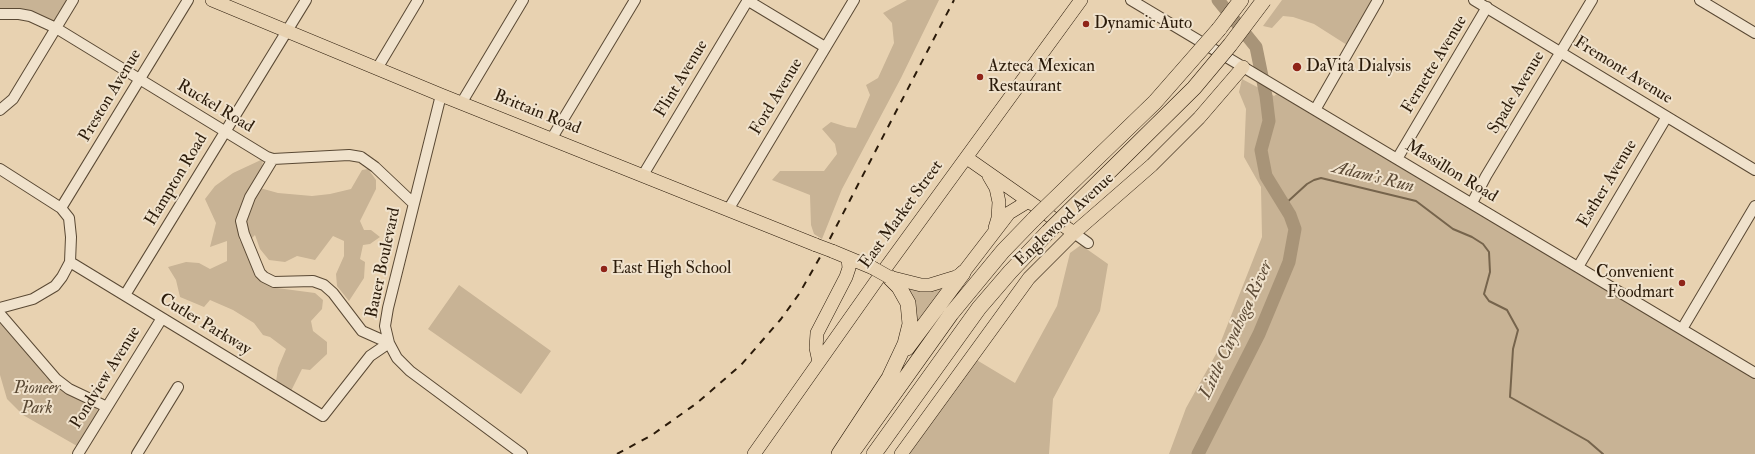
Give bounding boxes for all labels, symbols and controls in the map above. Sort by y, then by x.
street label: Fernette Avenue [1398,12,1472,118]
place label: Dynamic Auto [1094,14,1192,34]
marker: Dynamic Auto [1081,19,1091,29]
street label: Fremont Avenue [1570,33,1676,109]
street label: Flint Avenue [651,37,713,121]
street label: Preston Avenue [75,46,147,146]
street label: Spade Avenue [1484,48,1550,138]
street label: Ford Avenue [746,55,808,139]
place label: Azteca Mexican Restaurant [988,57,1095,97]
place label: DaVita Dialysis [1306,57,1411,77]
marker: DaVita Dialysis [1291,61,1303,73]
marker: Azteca Mexican Restaurant [975,72,985,82]
street label: Ruckel Road [173,76,257,138]
street label: Brittain Road [490,86,584,140]
street label: Hampton Road [141,130,213,230]
street label: Massillon Road [1401,136,1501,208]
street label: Esther Avenue [1574,136,1642,232]
street label: East Market Street [856,157,948,273]
water label: Adam's Run [1330,157,1416,199]
street label: Englewood Avenue [1011,169,1119,271]
street label: Bauer Boulevard [362,206,406,320]
water label: Little Cuyahoga River [1196,258,1278,402]
place label: East High School [612,259,731,279]
place label: Convenient Foodmart [1596,263,1674,303]
marker: East High School [599,264,609,274]
marker: Convenient Foodmart [1677,278,1687,288]
street label: Cutler Parkway [155,290,255,360]
street label: Pondview Avenue [66,323,146,433]
park label: Pioneer Park [14,379,60,419]

